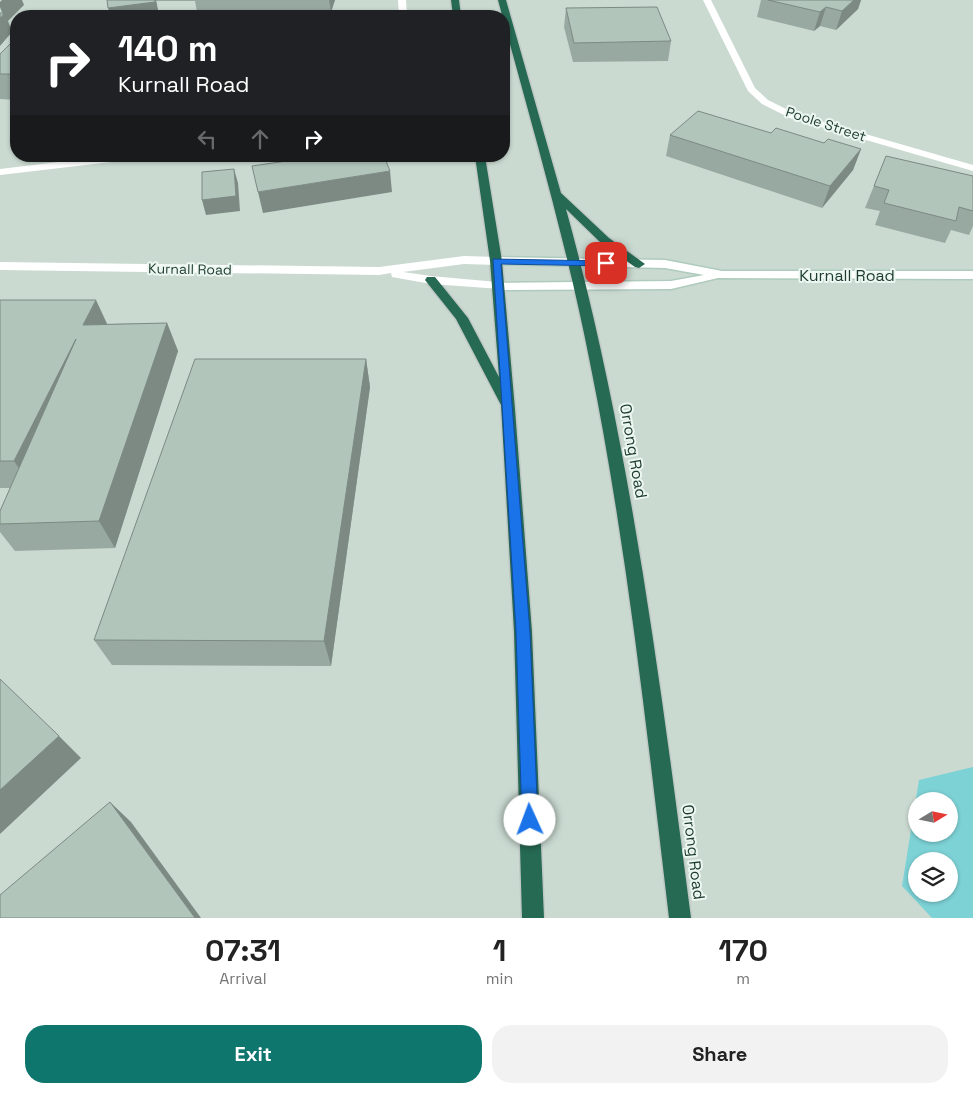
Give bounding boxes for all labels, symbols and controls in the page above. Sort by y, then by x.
text: 140 m [118,27,218,71]
icon: right [35,30,100,95]
text: Kurnall Road [118,70,250,98]
street label: Poole Street [783,103,869,145]
icon: left [193,125,221,153]
icon: ahead [246,125,274,153]
icon: right [299,125,327,153]
pin [585,242,627,284]
icon: arrive [592,249,620,277]
street label: Kurnall Road [148,259,232,279]
street label: Kurnall Road [799,265,895,286]
street label: Orrong Road [615,402,652,500]
north arrow [908,792,958,842]
map controls [908,792,958,902]
position arrow [503,793,555,845]
street label: Orrong Road [677,803,710,901]
button: layers [908,852,958,902]
text: 07:31 [205,931,281,970]
text: 1 [493,931,506,970]
text: 170 [718,931,768,970]
text: Arrival [219,968,267,989]
text: min [486,968,513,989]
text: m [736,968,750,989]
button: Exit [25,1025,482,1083]
button: Share [492,1025,948,1083]

